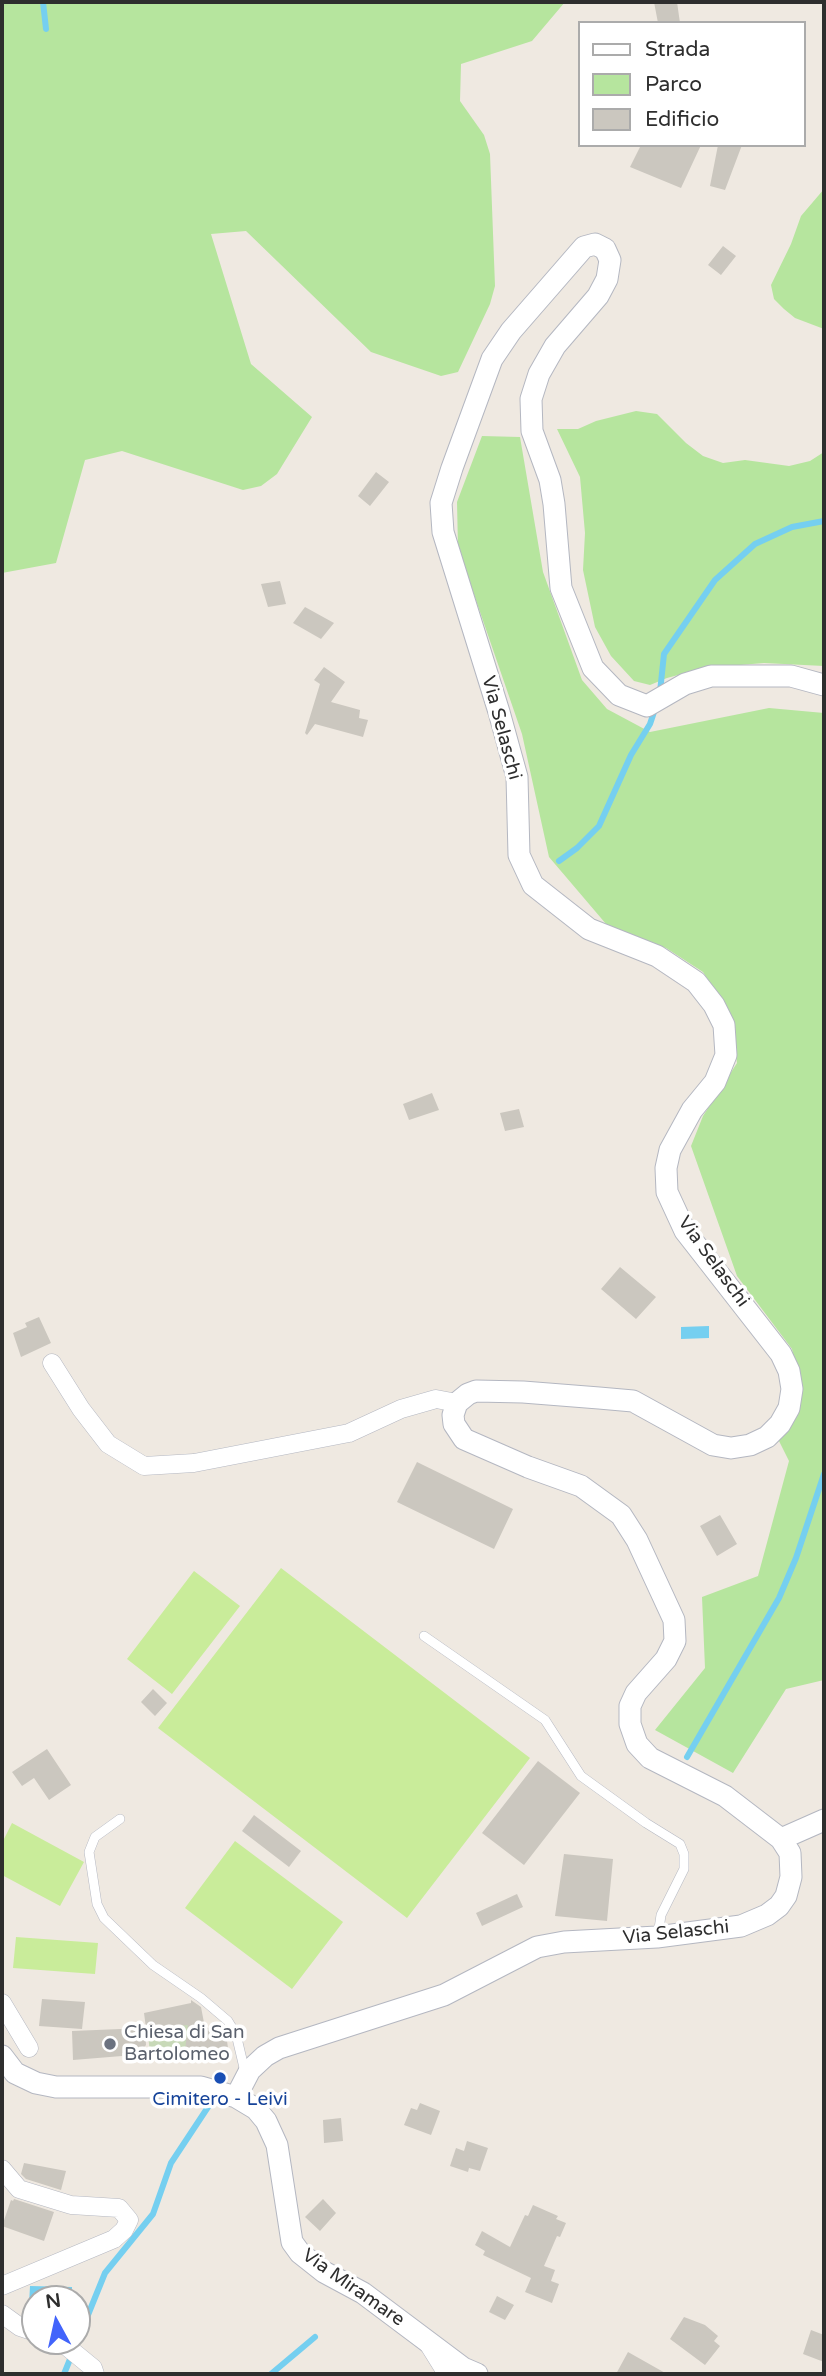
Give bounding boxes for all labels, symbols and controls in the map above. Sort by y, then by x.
legend [578,21,805,147]
text: Strada [645,37,710,62]
text: Parco [645,72,702,97]
text: Edificio [645,107,719,132]
street label: Via Selaschi [476,673,526,783]
street label: Via Selaschi [672,1212,754,1312]
street label: Via Selaschi [622,1916,730,1950]
place label: Chiesa di San Bartolomeo [124,2022,245,2066]
marker: Chiesa di San Bartolomeo [102,2036,118,2052]
marker: Cimitero - Leivi [212,2070,228,2086]
place label: Cimitero - Leivi [152,2089,288,2111]
street label: Via Miramare [297,2244,409,2332]
north arrow [21,2285,91,2355]
text: N [44,2289,62,2313]

